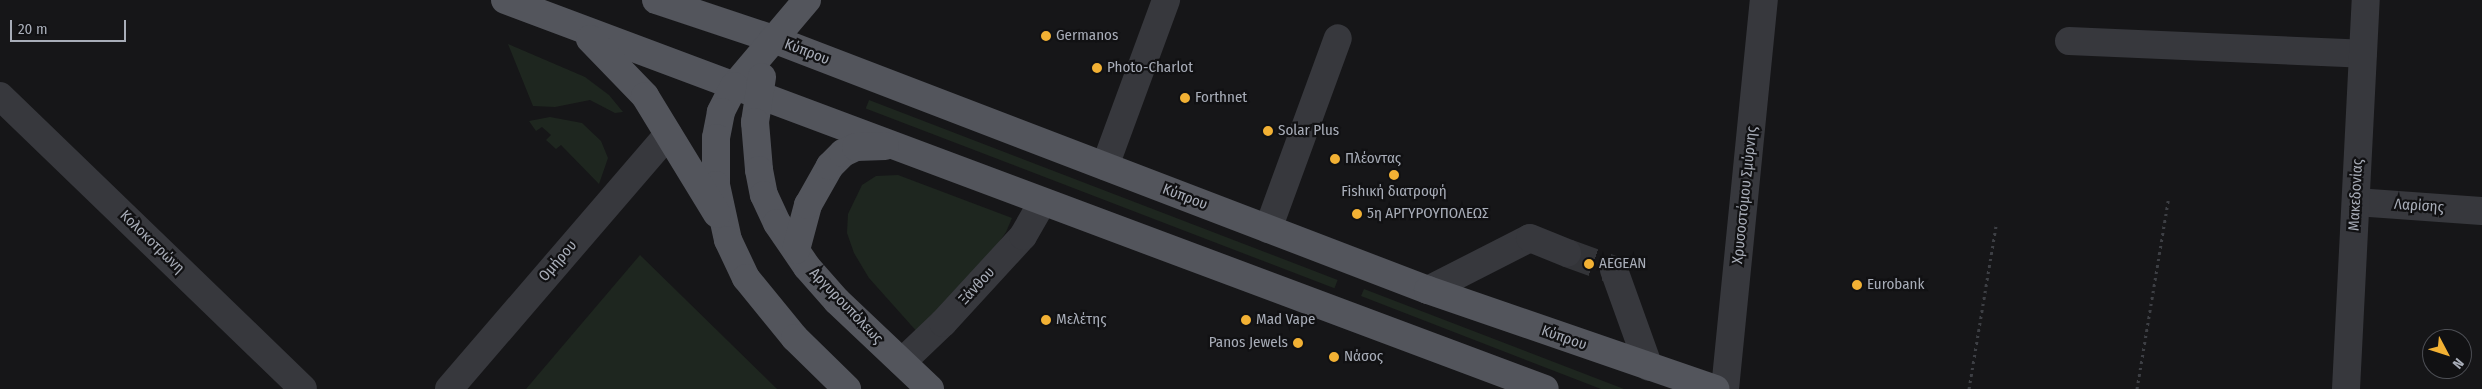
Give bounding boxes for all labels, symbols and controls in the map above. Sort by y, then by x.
scale bar [12,10,129,42]
text: 20 m [18,20,48,38]
place label: Germanos [1056,27,1118,45]
marker: Germanos [1040,30,1052,42]
street label: Κύπρου [782,35,832,69]
place label: Photo-Charlot [1107,59,1193,77]
marker: Photo-Charlot [1091,62,1103,74]
place label: Forthnet [1195,89,1247,107]
marker: Forthnet [1179,92,1191,104]
place label: Solar Plus [1278,122,1339,140]
marker: Solar Plus [1262,125,1274,137]
street label: Χρυσοστόμου Σμύρνης [1729,125,1761,265]
place label: Πλέοντας [1345,150,1401,168]
marker: Πλέοντας [1329,153,1341,165]
street label: Μακεδονίας [2345,159,2367,231]
marker: Fishική διατροφή [1388,169,1400,181]
street label: Κύπρου [1160,180,1210,214]
place label: Fishική διατροφή [1341,183,1447,201]
street label: Λαρίσης [2394,195,2444,217]
place label: 5η ΑΡΓΥΡΟΥΠΟΛΕΩΣ [1367,205,1489,223]
street label: Κολοκοτρώνη [116,207,188,277]
marker: 5η ΑΡΓΥΡΟΥΠΟΛΕΩΣ [1351,208,1363,220]
street label: Ομήρου [535,237,581,285]
place label: AEGEAN [1599,255,1646,273]
marker: AEGEAN [1583,258,1595,270]
street label: Αργυρουπόλεως [805,264,887,348]
street label: Ξάνθου [955,264,999,308]
place label: Eurobank [1867,276,1924,294]
marker: Eurobank [1851,279,1863,291]
place label: Μελέτης [1056,311,1106,329]
place label: Mad Vape [1256,311,1315,329]
marker: Μελέτης [1040,314,1052,326]
marker: Mad Vape [1240,314,1252,326]
street label: Κύπρου [1539,322,1589,354]
north arrow [2422,329,2472,379]
place label: Panos Jewels [1209,334,1288,352]
marker: Panos Jewels [1292,337,1304,349]
place label: Νάσος [1344,348,1383,366]
marker: Νάσος [1328,351,1340,363]
text: N [2449,355,2467,372]

